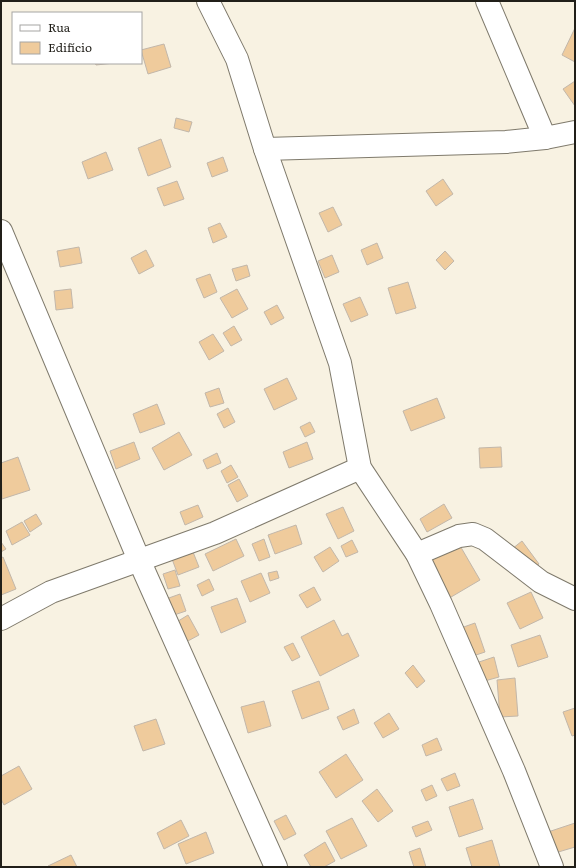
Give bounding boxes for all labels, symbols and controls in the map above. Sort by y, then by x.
legend [12,12,142,64]
text: Rua [48,18,71,36]
text: Edifício [48,38,92,56]

